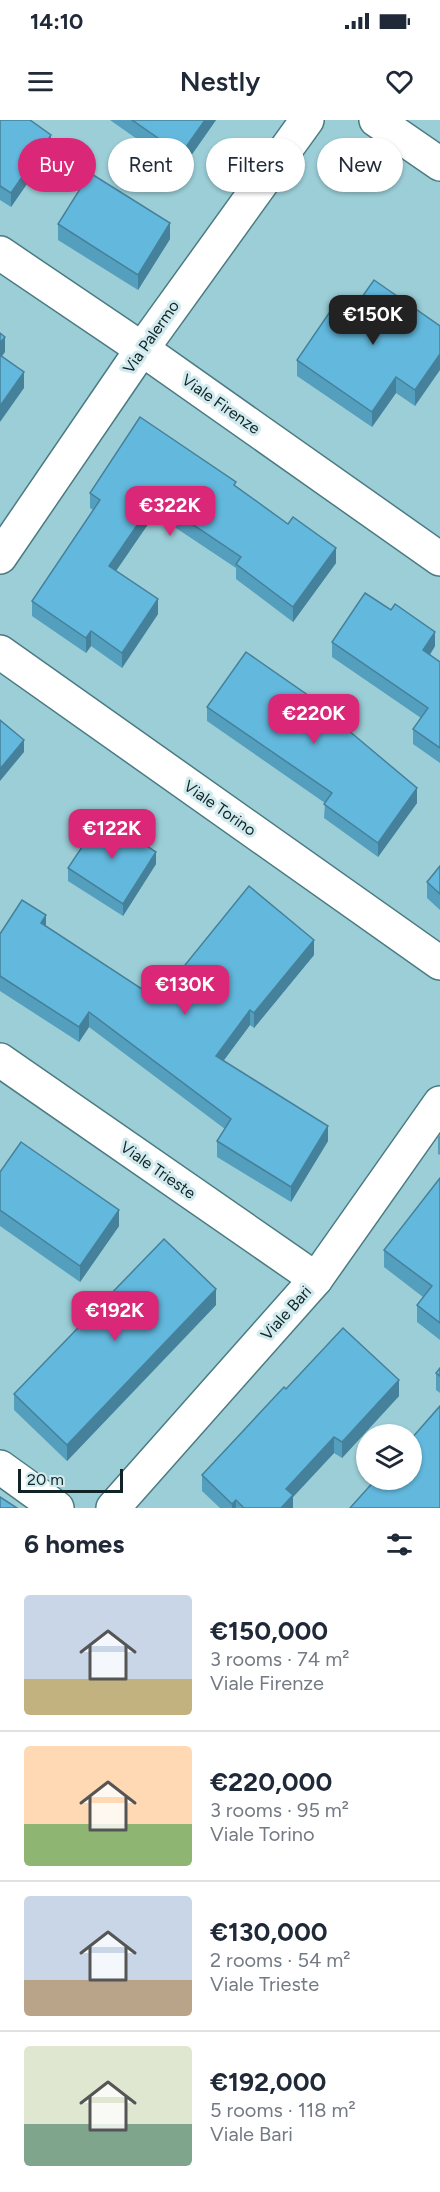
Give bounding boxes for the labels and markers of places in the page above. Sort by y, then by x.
pin: €150K [331,295,415,346]
pin: €322K [128,486,212,537]
pin: €220K [272,694,356,745]
pin: €122K [70,809,154,860]
pin: €130K [143,965,227,1016]
pin: €192K [73,1291,157,1342]

